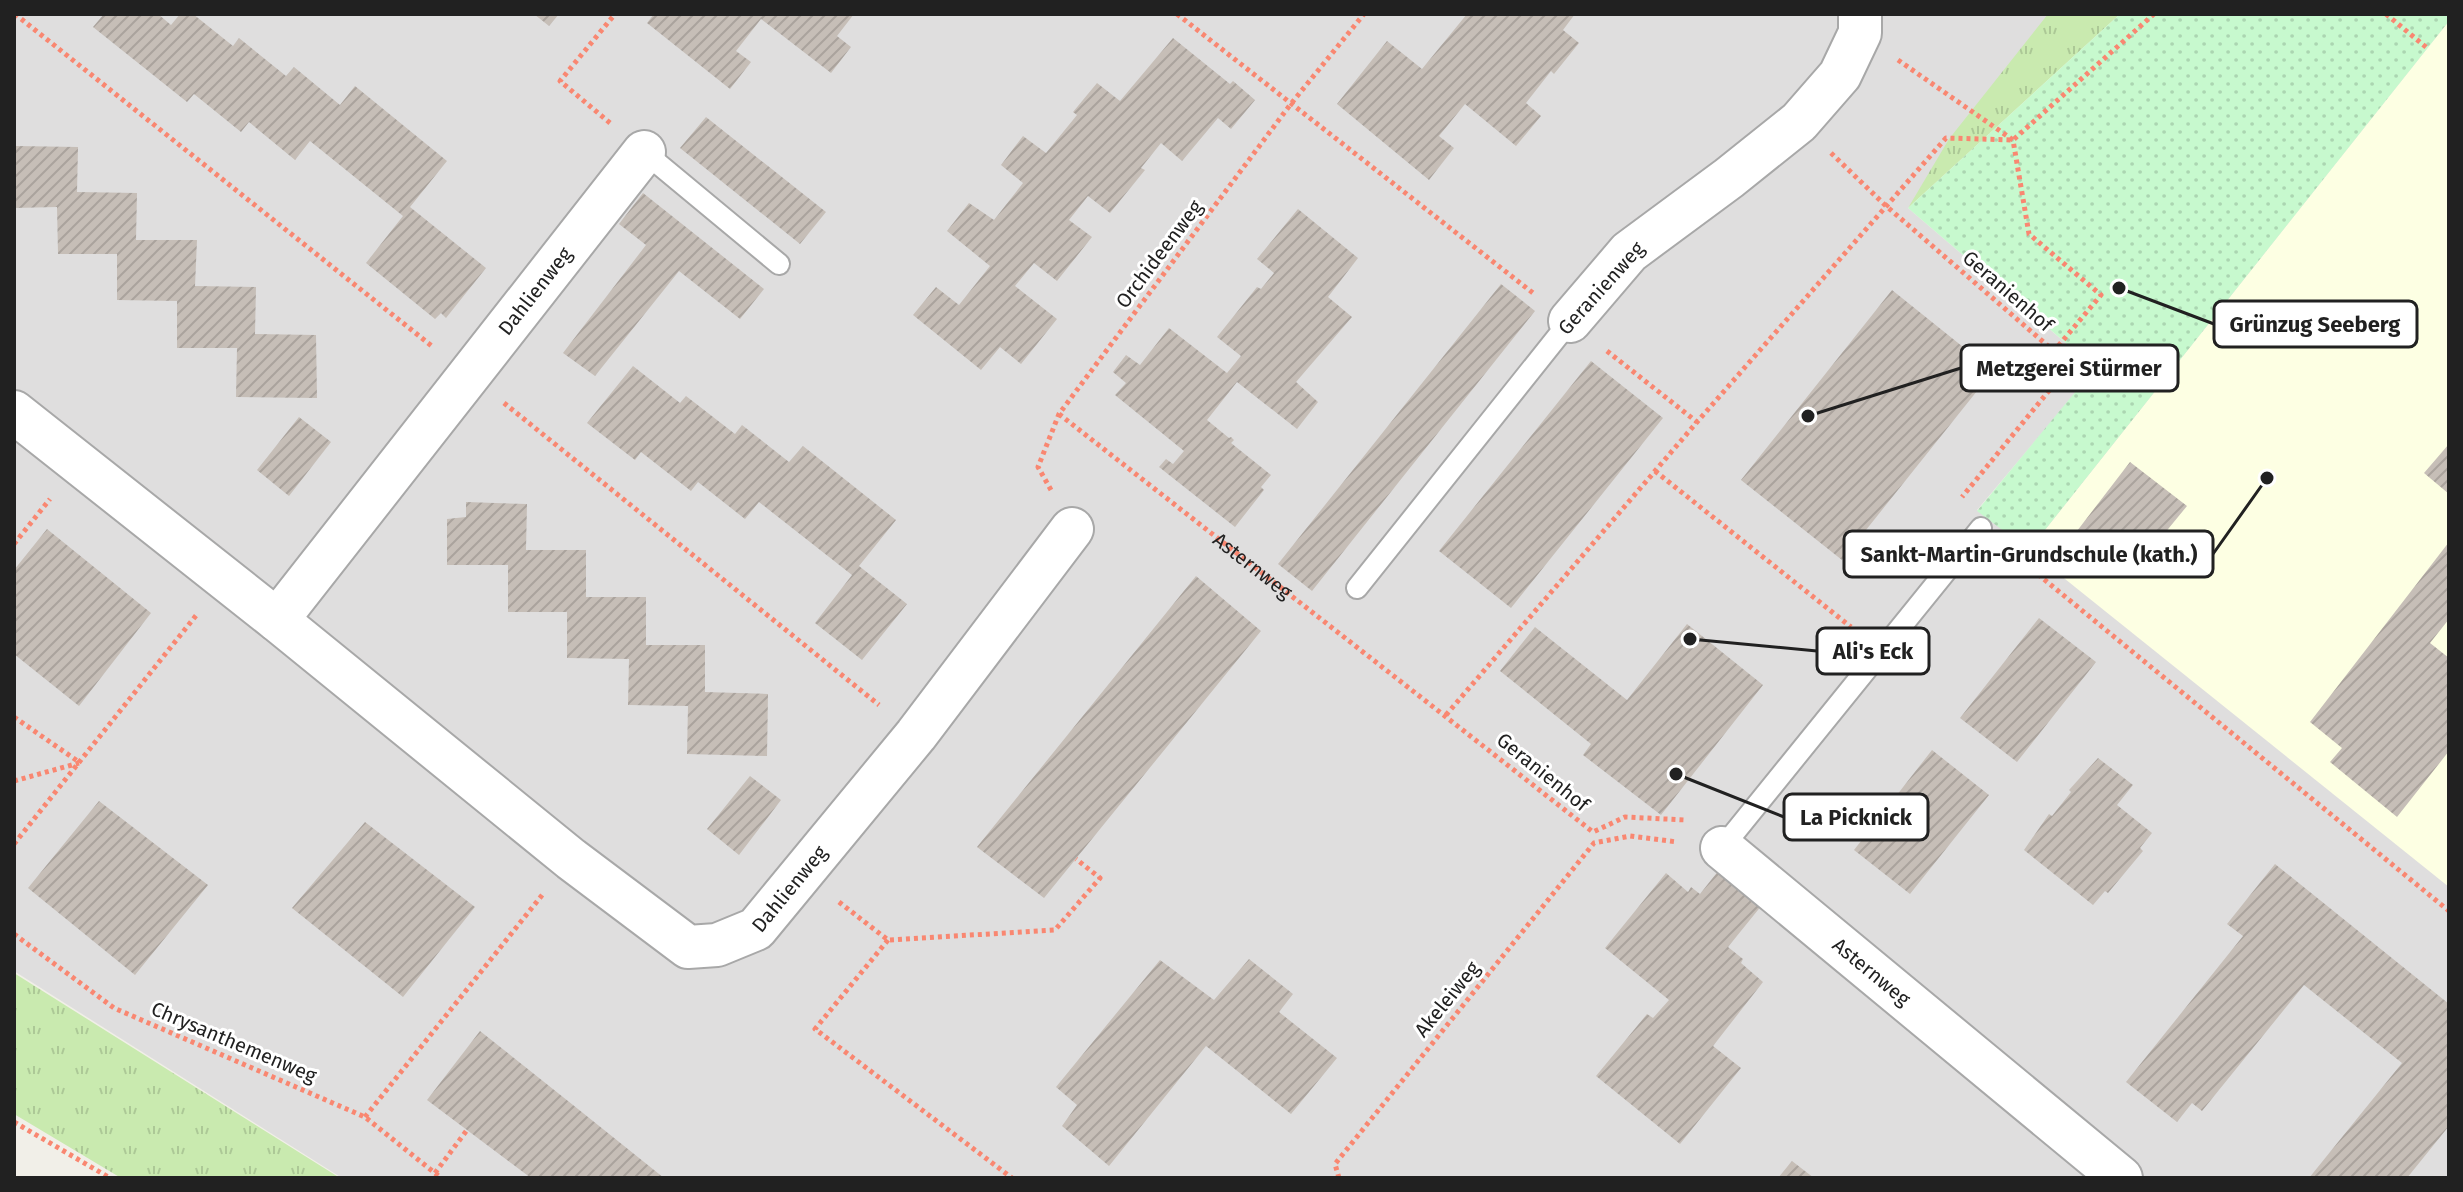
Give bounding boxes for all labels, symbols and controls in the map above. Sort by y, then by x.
street label: Orchideenweg [1111,195,1208,313]
street label: Geranienweg [1553,236,1649,340]
street label: Dahlienweg [493,242,577,340]
street label: Geranienhof [1958,245,2059,337]
callout: Grünzug Seeberg [2214,301,2417,347]
text: Grünzug Seeberg [2230,311,2401,338]
callout: Metzgerei Stürmer [1961,345,2178,391]
text: Metzgerei Stürmer [1976,355,2162,382]
street label: Asternweg [1208,527,1297,604]
callout: Sankt-Martin-Grundschule (kath.) [1844,531,2213,577]
text: Sankt-Martin-Grundschule (kath.) [1861,541,2197,568]
callout: Ali's Eck [1817,628,1929,674]
text: Ali's Eck [1832,638,1914,665]
street label: Geranienhof [1492,728,1595,817]
callout: La Picknick [1784,794,1928,840]
text: La Picknick [1800,804,1913,831]
street label: Dahlienweg [746,840,832,937]
street label: Asternweg [1828,933,1916,1011]
street label: Akeleiweg [1409,956,1485,1042]
street label: Chrysanthemenweg [148,996,321,1088]

